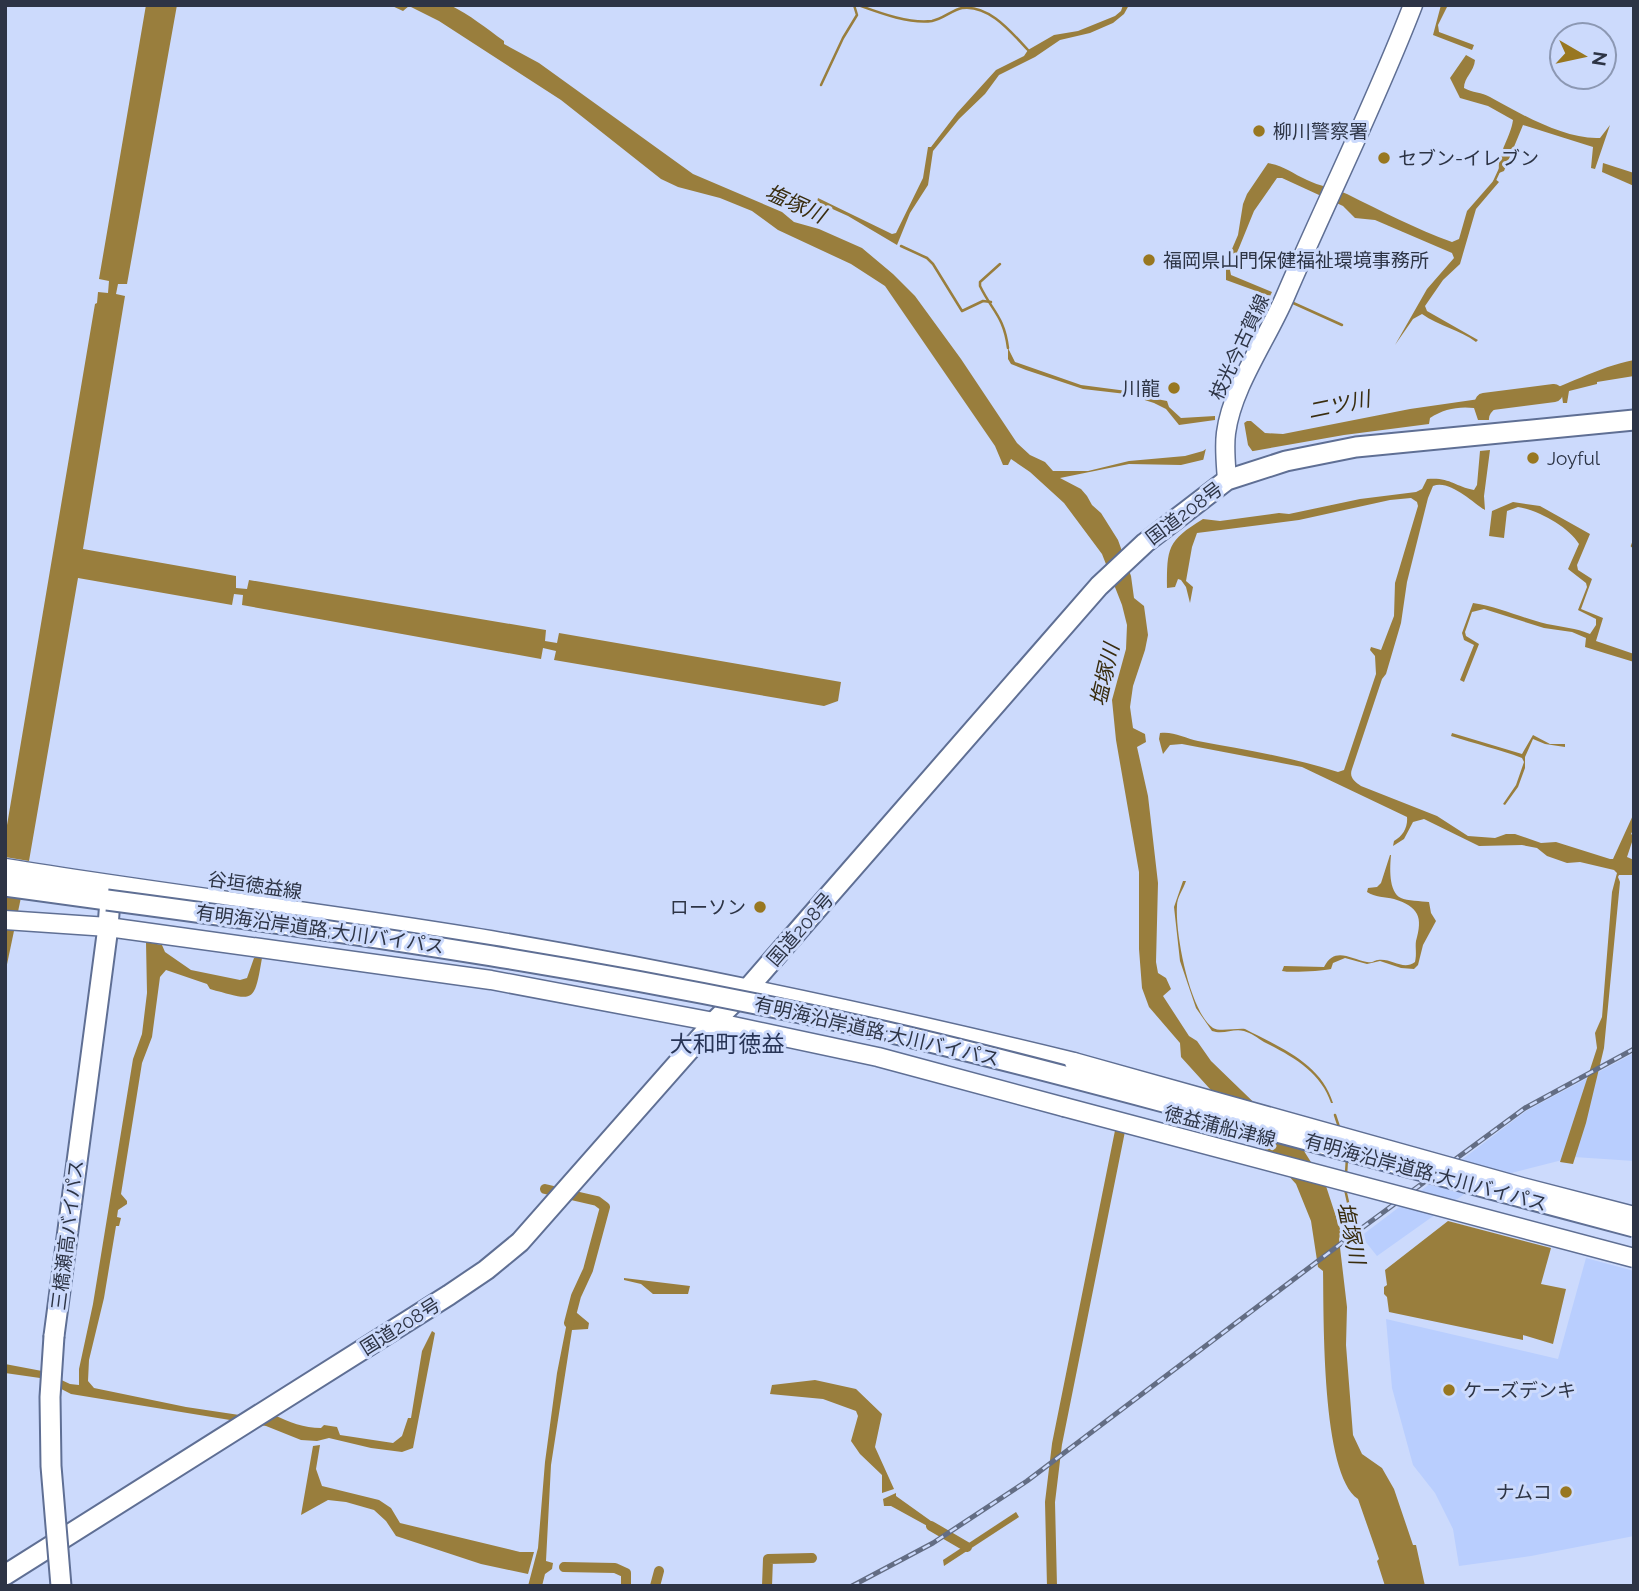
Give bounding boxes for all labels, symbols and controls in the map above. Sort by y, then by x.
north arrow [1548,21,1618,91]
text: N [1588,50,1612,68]
place label: 柳川警察署 [1273,120,1368,142]
marker: 柳川警察署 [1251,123,1267,139]
place label: セブン-イレブン [1398,147,1539,169]
marker: セブン-イレブン [1376,150,1392,166]
water label: 塩塚川 [761,179,831,229]
place label: 福岡県山門保健福祉環境事務所 [1163,249,1429,271]
marker: 福岡県山門保健福祉環境事務所 [1141,252,1157,268]
street label: 枝光今古賀線 [1205,291,1273,403]
place label: 川龍 [1122,377,1160,399]
marker: 川龍 [1166,380,1182,396]
water label: 二ツ川 [1305,385,1374,423]
place label: Joyful [1547,447,1601,469]
marker: Joyful [1525,450,1541,466]
street label: 国道208号 [1142,477,1226,549]
water label: 塩塚川 [1085,639,1124,708]
street label: 谷垣徳益線 [206,867,304,903]
street label: 国道208号 [762,888,838,970]
place label: ローソン [670,896,746,918]
marker: ローソン [752,899,768,915]
street label: 有明海沿岸道路;大川バイパス [194,901,446,957]
street label: 有明海沿岸道路;大川バイパス [752,992,1002,1070]
district label: 大和町徳益 [670,1030,785,1057]
street label: 徳益蒲船津線 [1162,1102,1278,1150]
street label: 有明海沿岸道路;大川バイパス [1302,1129,1550,1215]
street label: 三橋瀬高バイパス [47,1158,87,1312]
water label: 塩塚川 [1333,1199,1371,1268]
street label: 国道208号 [356,1293,444,1359]
place label: ケーズデンキ [1463,1379,1576,1401]
marker: ケーズデンキ [1441,1382,1457,1398]
place label: ナムコ [1496,1481,1552,1503]
marker: ナムコ [1558,1484,1574,1500]

